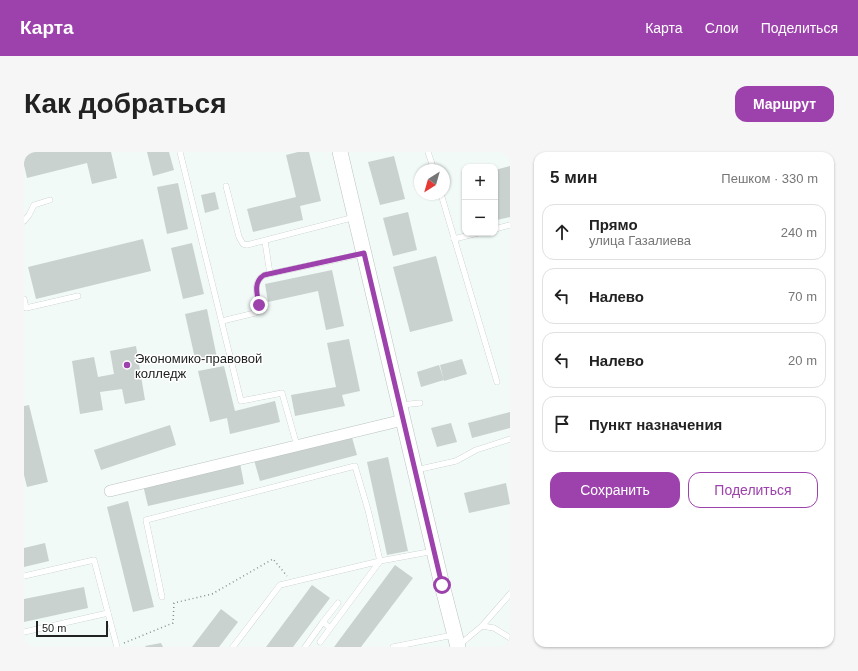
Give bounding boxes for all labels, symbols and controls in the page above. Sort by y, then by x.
text: Карта [20,17,74,38]
text: Карта [645,20,683,36]
text: Слои [705,20,739,36]
text: Поделиться [761,20,838,36]
button: Маршрут [735,86,834,122]
text: Как добраться [24,88,226,119]
north arrow [414,164,450,200]
map controls [462,164,498,236]
button: + [462,164,498,200]
text: 5 мин [550,168,597,187]
text: Пешком · 330 m [721,171,818,186]
button: − [462,200,498,236]
text: Прямо [589,216,638,233]
icon: ahead [551,221,573,243]
text: 240 m [781,225,817,240]
text: улица Газалиева [589,233,691,248]
icon: left [551,285,573,307]
text: Налево [589,288,644,305]
text: 70 m [788,289,817,304]
route end [250,296,268,314]
icon: left [551,349,573,371]
place label: Экономико-правовой колледж [135,351,262,381]
text: Налево [589,352,644,369]
text: 20 m [788,353,817,368]
marker: Экономико-правовой колледж [122,360,132,370]
icon: arrive [551,413,573,435]
text: Пункт назначения [589,416,722,433]
button: Сохранить [550,472,680,508]
button: Поделиться [688,472,818,508]
route start [433,576,451,594]
scale bar [36,619,108,638]
text: 50 m [42,622,66,634]

